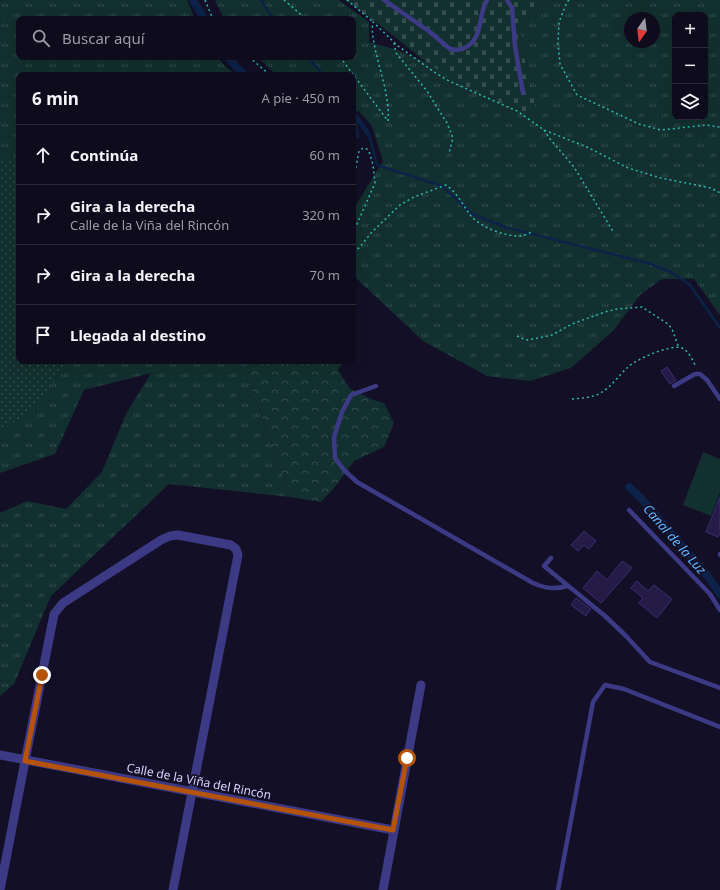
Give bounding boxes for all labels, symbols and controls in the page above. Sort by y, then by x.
north arrow [624,12,660,48]
map controls [672,12,708,120]
button: + [672,12,708,48]
search box [16,16,356,60]
icon: search [30,27,52,49]
text: Buscar aquí [62,28,145,48]
button: − [672,48,708,84]
button: layers [672,84,708,120]
text: 6 min [32,87,79,110]
text: A pie · 450 m [262,89,340,107]
icon: ahead [32,144,54,166]
text: Continúa [70,145,138,165]
text: 60 m [310,146,340,164]
text: Gira a la derecha [70,196,195,216]
icon: right [32,204,54,226]
text: 320 m [302,206,340,224]
text: Calle de la Viña del Rincón [70,216,229,234]
icon: right [32,264,54,286]
text: Gira a la derecha [70,265,195,285]
text: 70 m [310,266,340,284]
icon: arrive [32,324,54,346]
text: Llegada al destino [70,325,206,345]
water label: Canal de la Luz [639,500,711,578]
route end [33,666,51,684]
route start [398,749,416,767]
street label: Calle de la Viña del Rincón [125,759,273,803]

